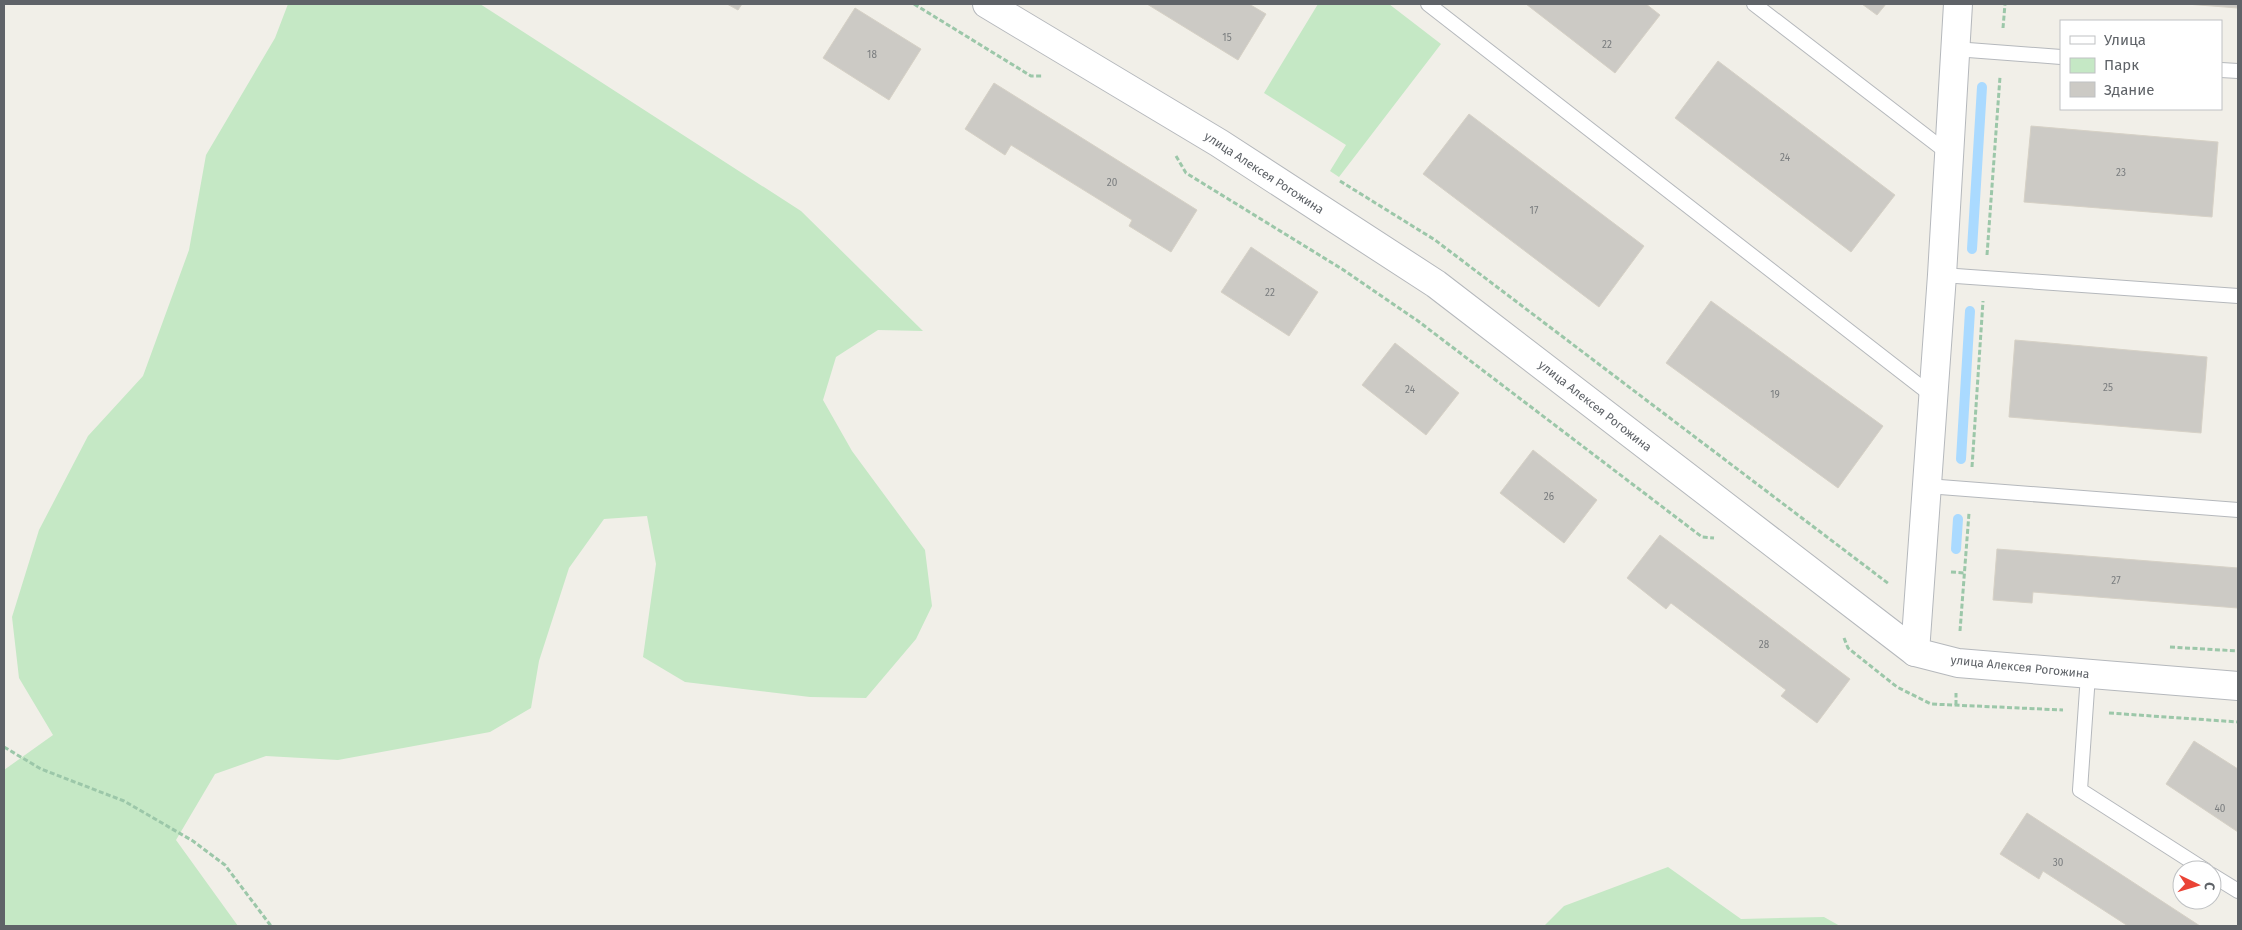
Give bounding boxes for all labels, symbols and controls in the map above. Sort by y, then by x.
legend [2060,20,2222,110]
text: Улица [2104,31,2146,49]
house number: 15 [1222,32,1232,44]
house number: 22 [1602,39,1612,51]
house number: 18 [867,49,877,61]
text: Парк [2104,56,2139,74]
text: Здание [2104,81,2154,99]
street label: улица Алексея Рогожина [1202,129,1326,217]
house number: 24 [1780,152,1791,164]
house number: 23 [2116,167,2126,179]
house number: 20 [1107,177,1118,189]
house number: 17 [1530,205,1539,217]
house number: 22 [1265,287,1275,299]
street label: улица Алексея Рогожина [1536,358,1654,454]
house number: 25 [2103,382,2113,394]
house number: 24 [1405,384,1416,396]
house number: 19 [1770,389,1780,401]
house number: 26 [1544,491,1554,503]
house number: 27 [2111,575,2121,587]
house number: 28 [1759,639,1770,651]
street label: улица Алексея Рогожина [1950,653,2090,681]
house number: 40 [2215,803,2226,815]
house number: 30 [2053,857,2064,869]
north arrow [2172,860,2222,910]
text: С [2201,881,2218,891]

